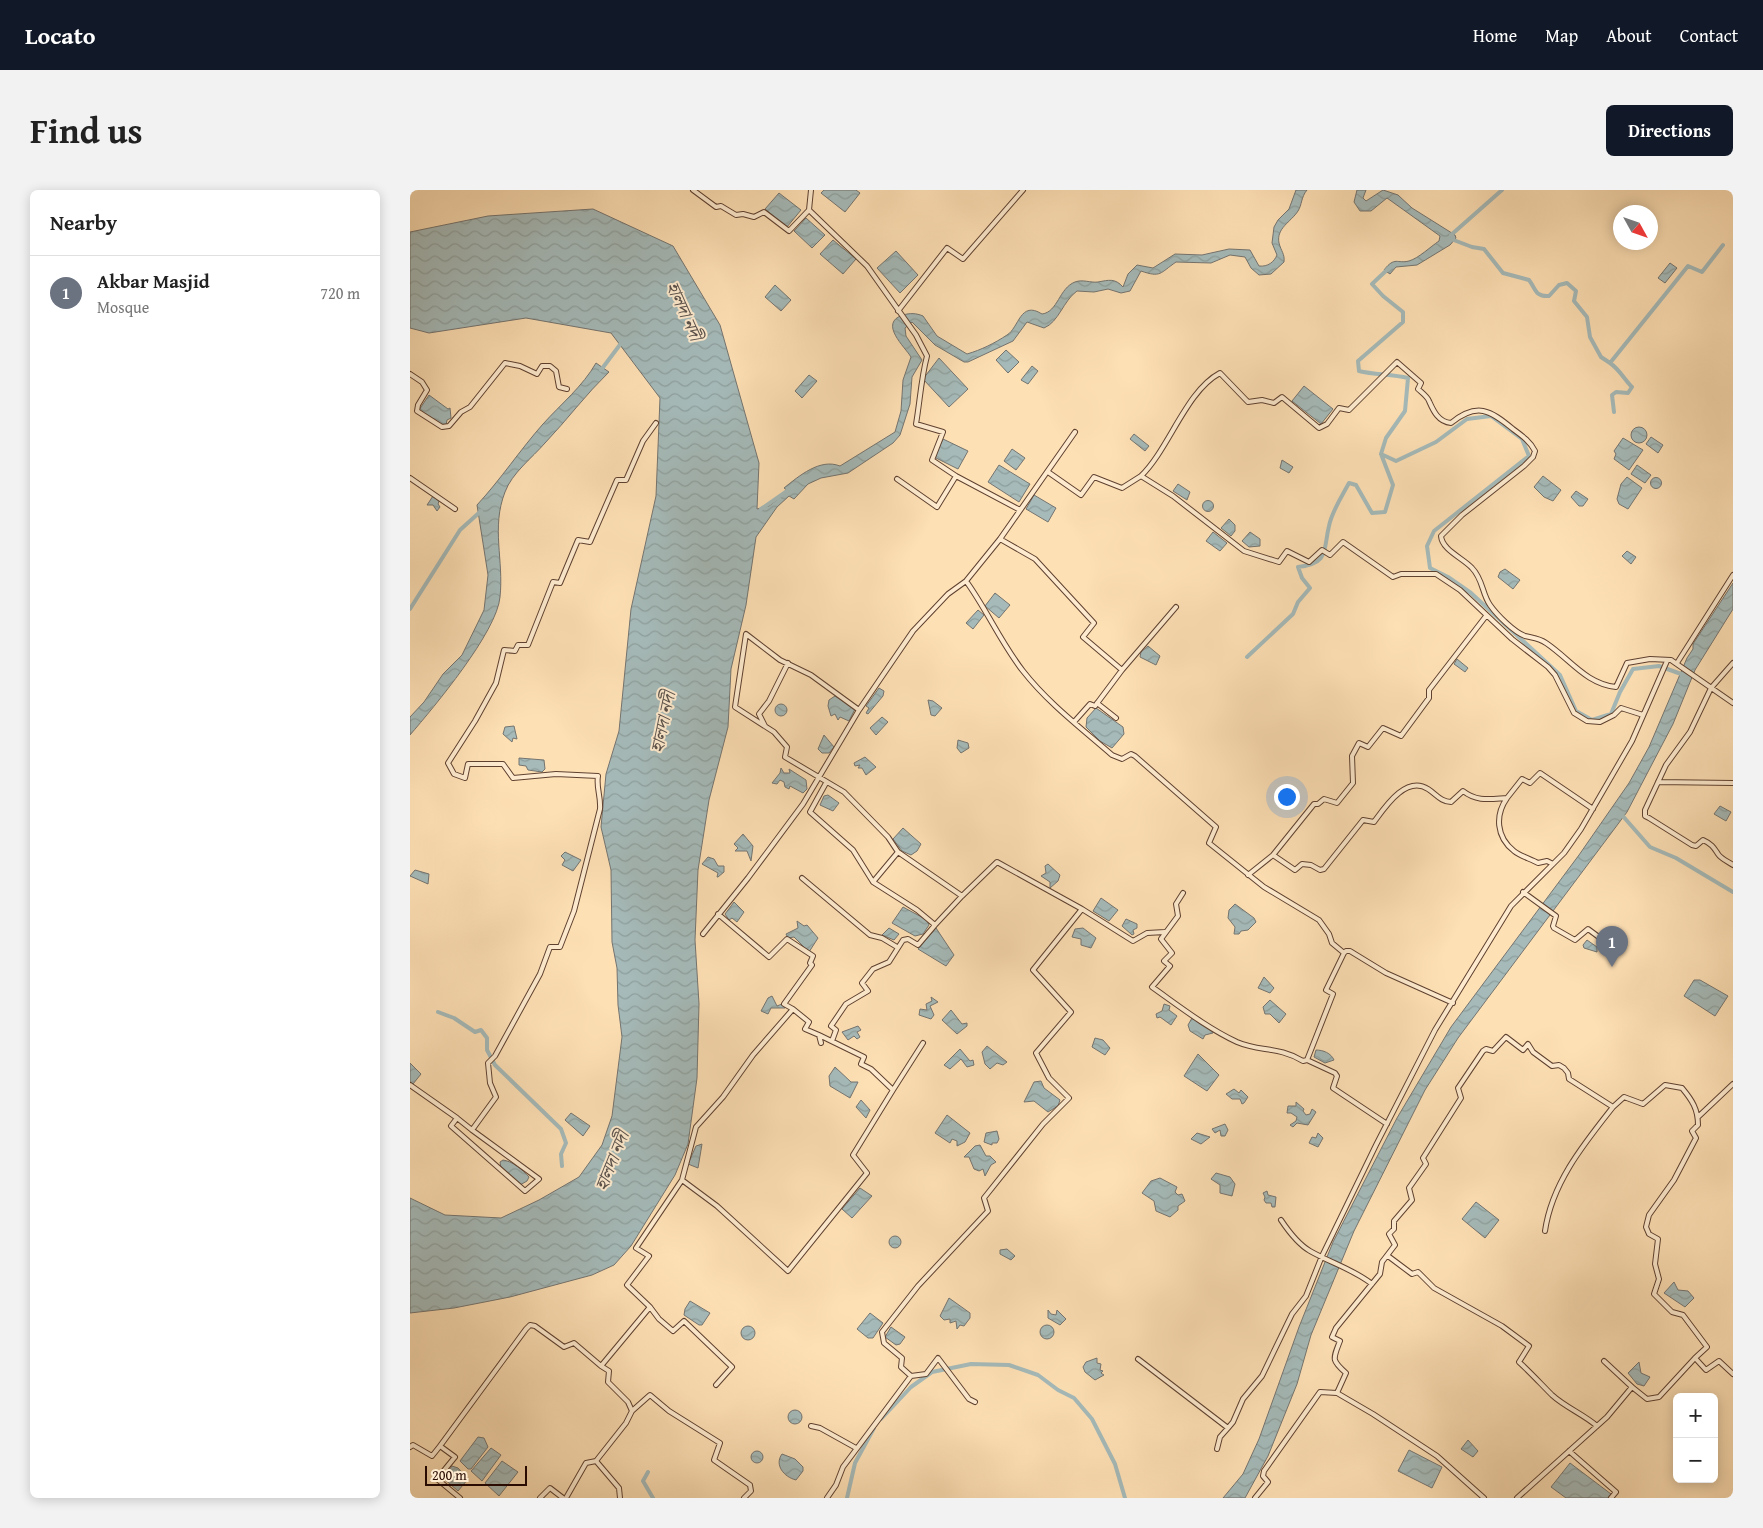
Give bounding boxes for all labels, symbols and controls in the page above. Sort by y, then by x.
text: Locato [25,18,96,53]
text: Home [1473,22,1517,49]
text: Map [1545,22,1578,49]
text: About [1606,22,1652,49]
text: Contact [1680,22,1738,49]
text: Find us [30,105,143,156]
button: Directions [1606,105,1733,156]
north arrow [1613,205,1658,250]
text: Nearby [50,207,117,238]
text: Akbar Masjid [97,267,210,295]
water label: হালদা নদী [660,277,710,347]
text: 1 [62,281,70,305]
text: 720 m [320,281,360,305]
text: Mosque [97,295,149,319]
water label: হালদা নদী [643,686,683,755]
your location [1274,784,1300,810]
pin: 1 [1596,926,1628,967]
water label: হালদা নদী [587,1125,637,1195]
map controls [1673,1393,1718,1483]
button: + [1673,1393,1718,1438]
button: − [1673,1438,1718,1483]
scale bar [425,1463,528,1486]
text: 200 m [432,1465,467,1485]

